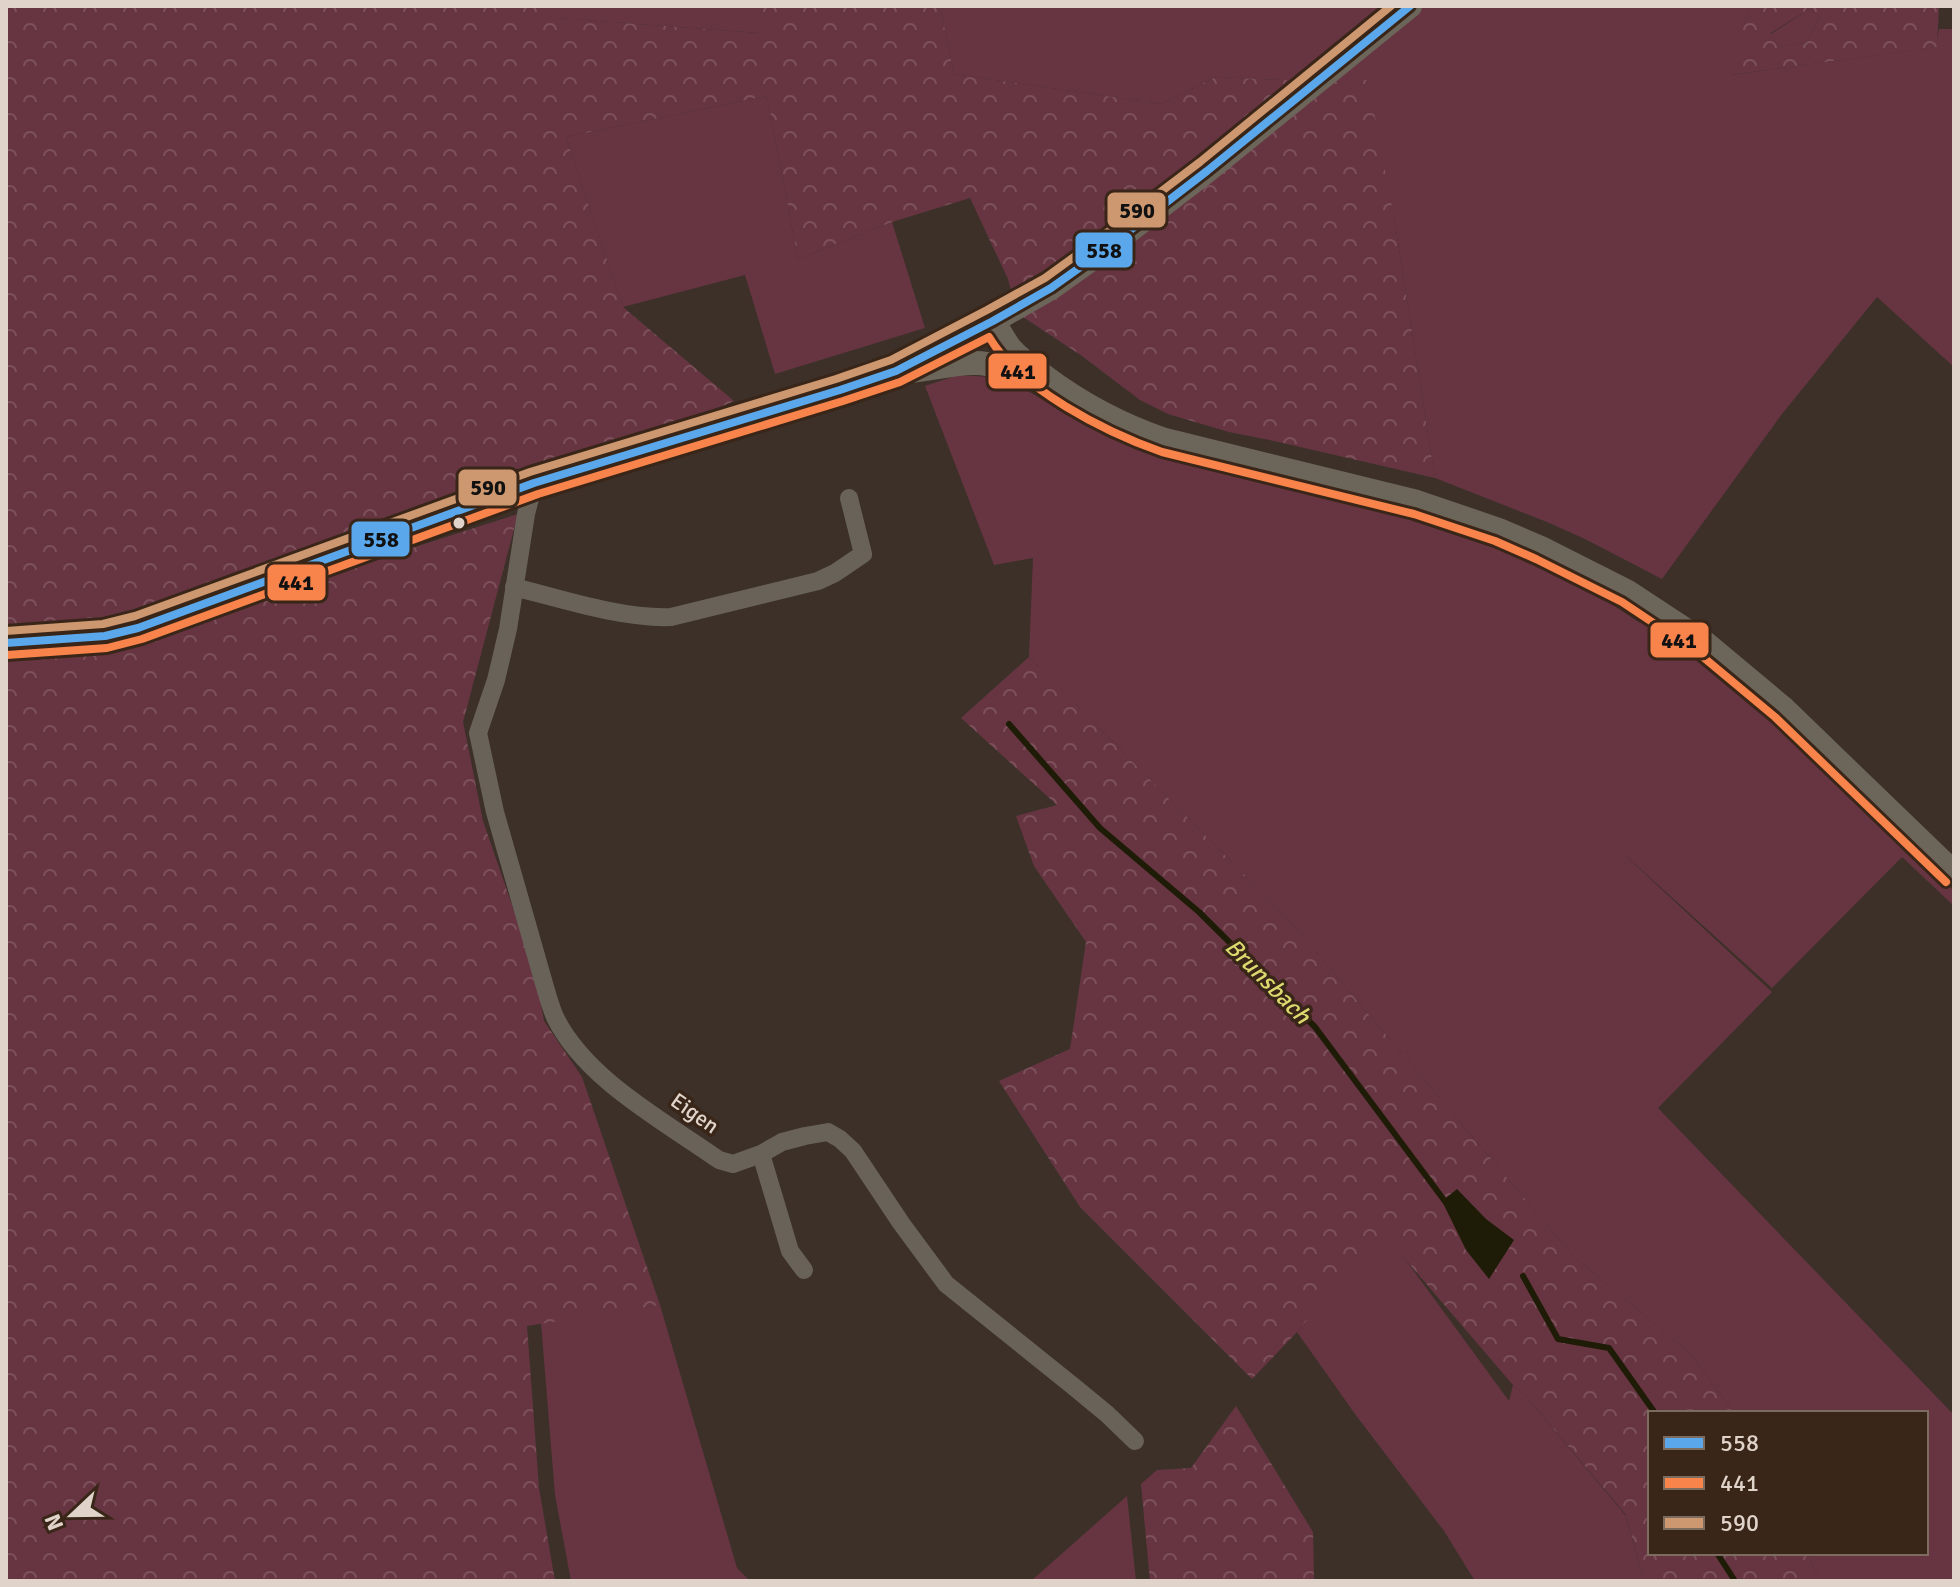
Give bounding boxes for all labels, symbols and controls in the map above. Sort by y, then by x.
line badge: 590 [1106,191,1167,229]
text: 590 [1119,197,1155,224]
line badge: 558 [1074,231,1134,269]
text: 558 [1086,237,1122,264]
line badge: 441 [987,352,1048,390]
text: 441 [1000,358,1036,385]
line badge: 590 [457,468,518,507]
text: 590 [470,474,506,501]
unlabelled marker [451,515,467,531]
line badge: 558 [350,520,411,558]
text: 558 [363,526,399,553]
line badge: 441 [266,563,327,602]
text: 441 [278,569,314,596]
line badge: 441 [1649,621,1710,659]
text: 441 [1661,627,1697,654]
water label: Brunsbach [1219,932,1318,1031]
street label: Eigen [666,1087,724,1139]
legend [1648,1411,1928,1555]
text: 558 [1720,1428,1759,1458]
text: 441 [1720,1468,1759,1498]
north arrow [32,1475,112,1555]
text: 590 [1720,1508,1759,1538]
text: N [39,1510,69,1534]

